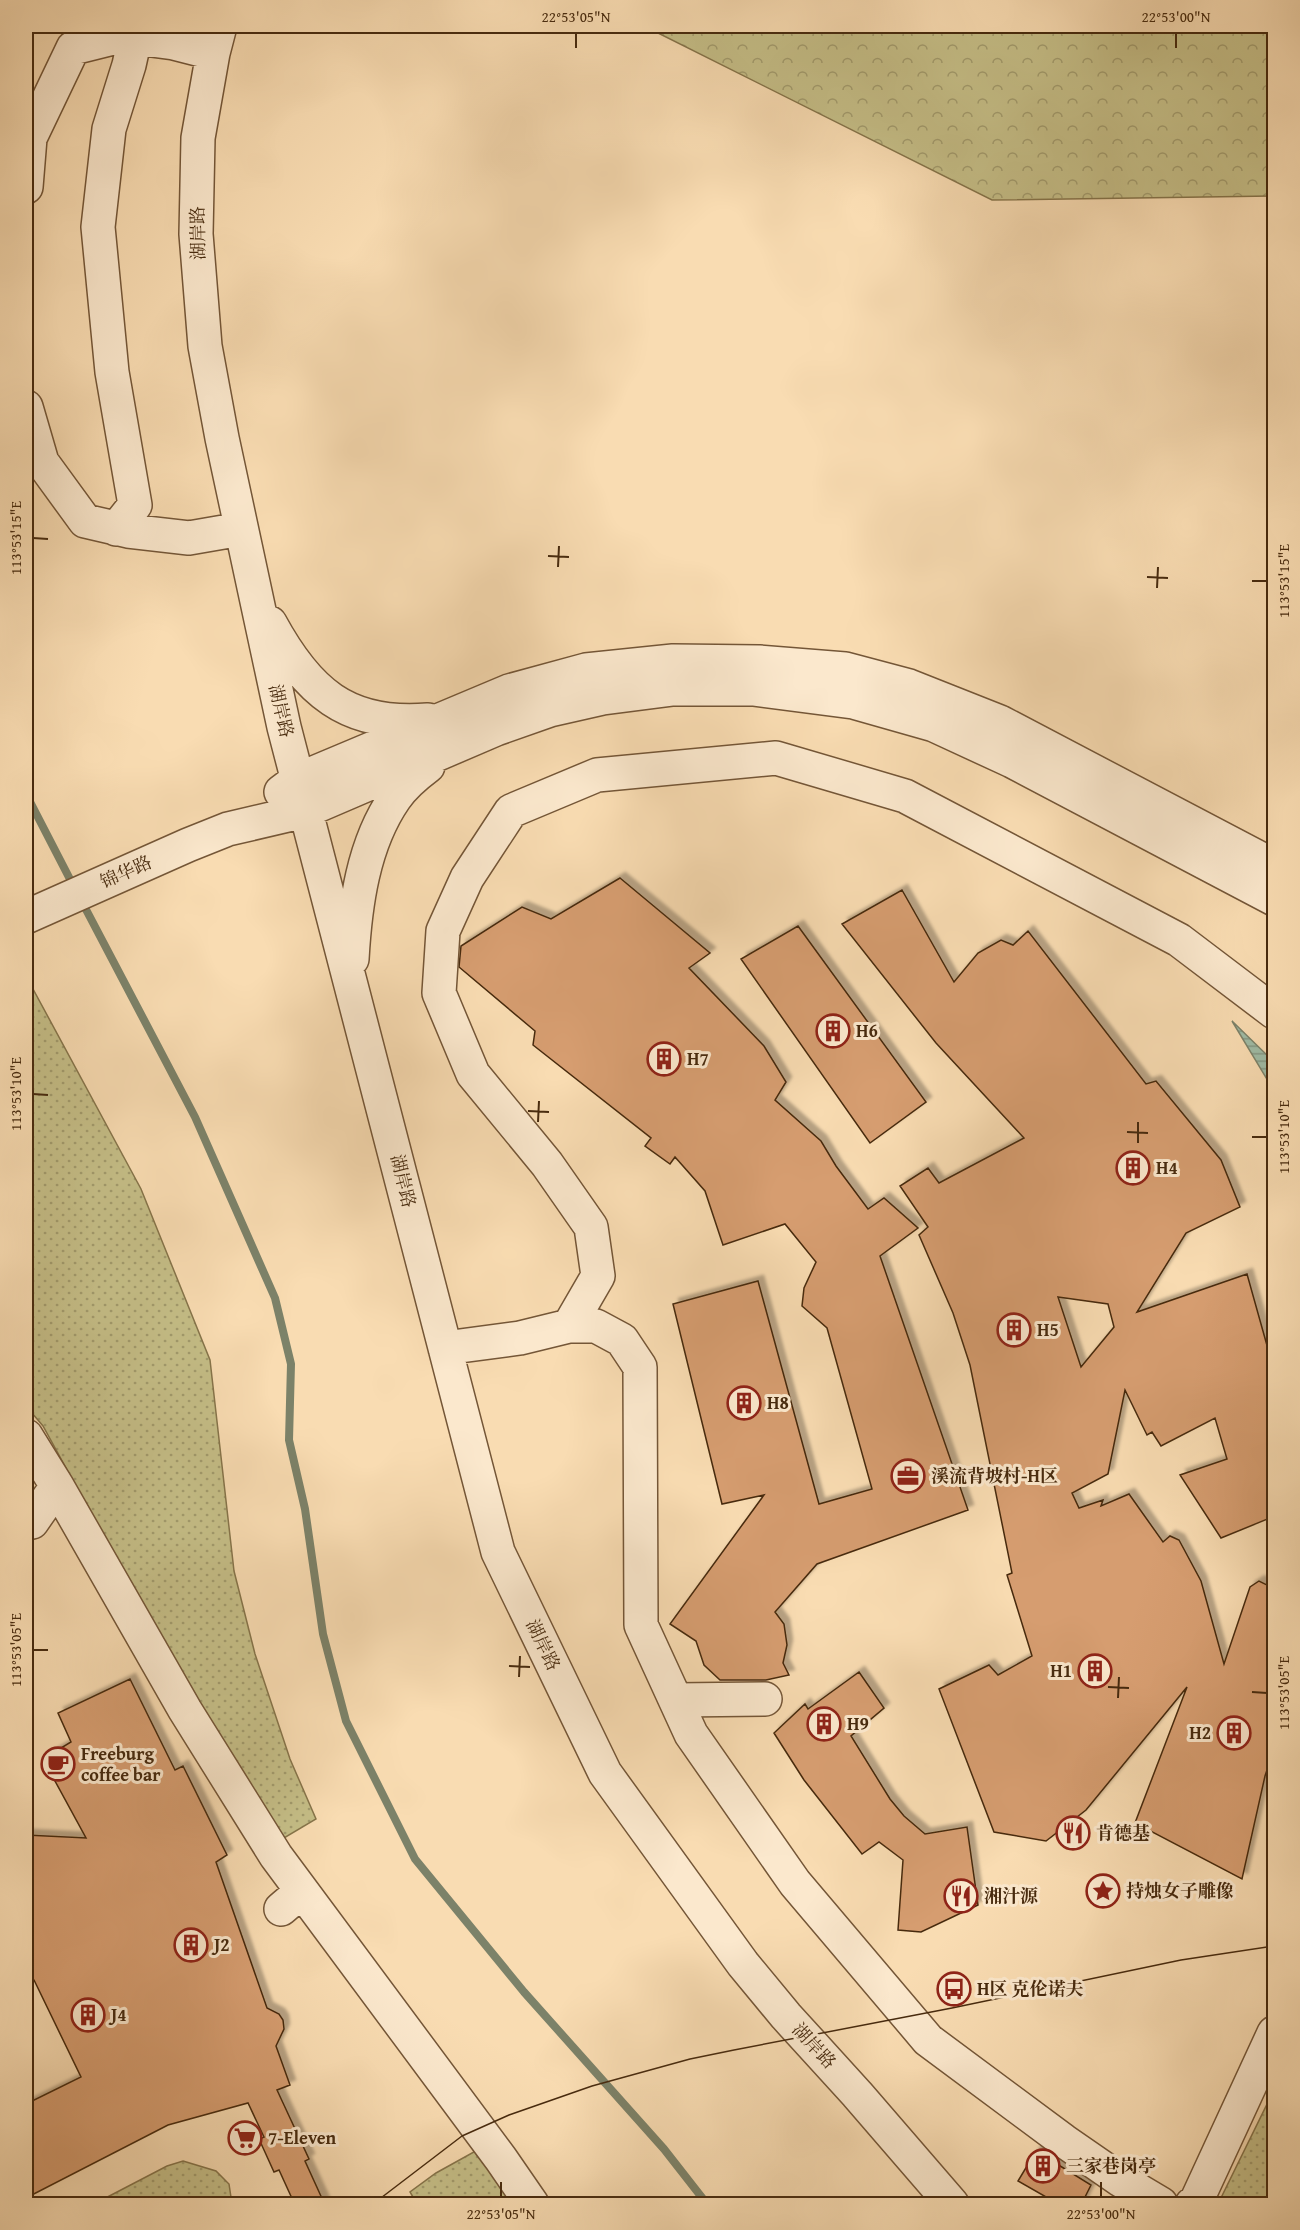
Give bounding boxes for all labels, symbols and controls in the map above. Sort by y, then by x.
text: 22°53'05"N [542,6,611,27]
text: 22°53'00"N [1142,6,1211,27]
street label: 湖岸路 [184,206,211,260]
text: 113°53'15"E [5,501,26,575]
text: 113°53'15"E [1273,544,1294,618]
street label: 湖岸路 [262,682,301,740]
street label: 锦华路 [96,848,156,895]
building icon: H6 [815,1013,851,1049]
place label: H6 [856,1017,878,1044]
building icon: H7 [646,1041,682,1077]
place label: H7 [687,1045,709,1072]
text: 113°53'10"E [5,1057,26,1131]
text: 113°53'10"E [1273,1100,1294,1174]
building icon: H4 [1115,1150,1151,1186]
street label: 湖岸路 [384,1151,423,1210]
place label: H4 [1156,1154,1178,1181]
building icon: H5 [996,1312,1032,1348]
place label: H5 [1037,1316,1059,1343]
building icon: H8 [726,1385,762,1421]
place label: H8 [767,1389,789,1416]
office icon: 溪流背坡村-H区 [890,1458,926,1494]
place label: 溪流背坡村-H区 [931,1462,1058,1489]
text: 113°53'05"E [5,1613,26,1687]
street label: 湖岸路 [519,1615,567,1675]
building icon: H1 [1077,1653,1113,1689]
text: 113°53'05"E [1273,1656,1294,1730]
place label: H1 [1050,1657,1072,1684]
building icon: H9 [806,1706,842,1742]
place label: H9 [847,1710,869,1737]
building icon: H2 [1216,1715,1252,1751]
place label: H2 [1189,1719,1211,1746]
place label: Freeburg coffee bar [81,1740,161,1788]
cafe icon: Freeburg coffee bar [40,1746,76,1782]
restaurant icon: 肯德基 [1055,1815,1091,1851]
place label: 肯德基 [1096,1819,1150,1846]
place icon: 持烛女子雕像 [1085,1873,1121,1909]
place label: 持烛女子雕像 [1126,1877,1234,1904]
restaurant icon: 湘汁源 [943,1878,979,1914]
place label: 湘汁源 [984,1882,1038,1909]
building icon: J2 [173,1927,209,1963]
place label: J2 [211,1931,230,1958]
bus stop icon: H区 克伦诺夫 [936,1971,972,2007]
place label: H区 克伦诺夫 [977,1975,1083,2002]
building icon: J4 [70,1997,106,2033]
place label: J4 [108,2001,127,2028]
street label: 湖岸路 [786,2017,843,2075]
supermarket icon: 7-Eleven [227,2120,263,2156]
place label: 7-Eleven [268,2124,337,2151]
building icon: 三家巷岗亭 [1025,2148,1061,2184]
place label: 三家巷岗亭 [1066,2152,1156,2179]
text: 22°53'05"N [467,2203,536,2224]
text: 22°53'00"N [1067,2203,1136,2224]

